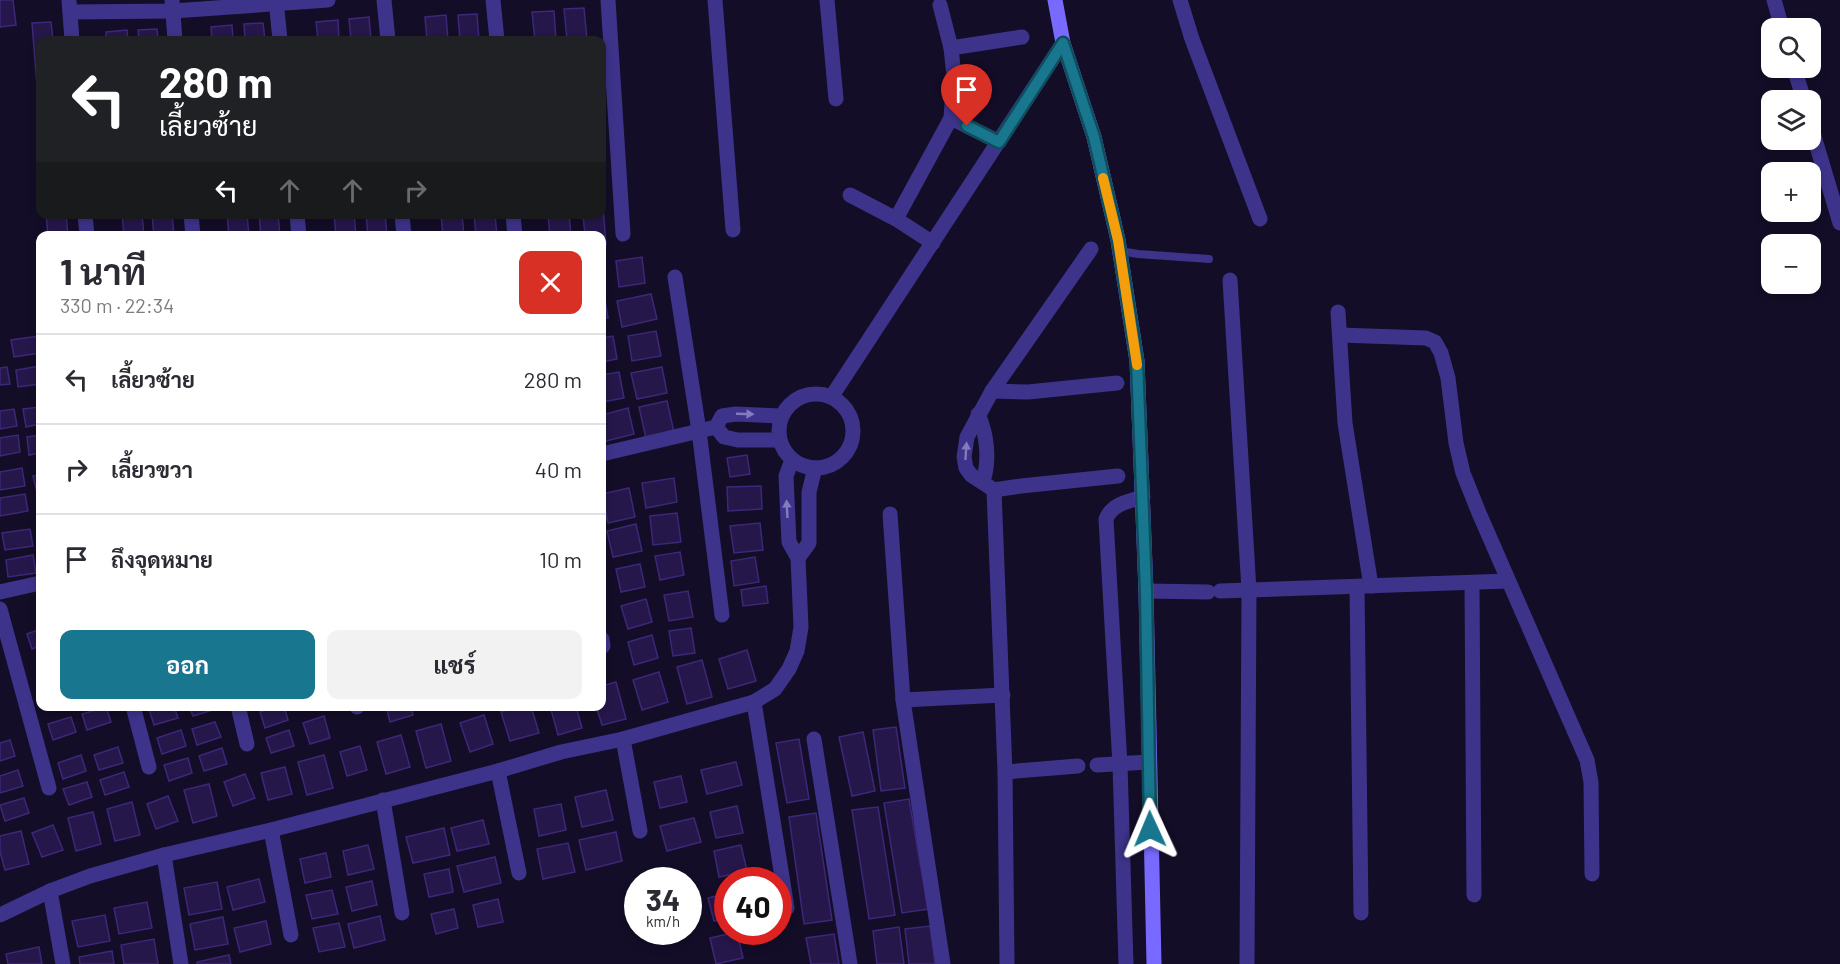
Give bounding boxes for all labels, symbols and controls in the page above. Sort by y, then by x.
map controls [1761,18,1821,294]
button: search [1761,18,1821,78]
text: 280 m [159,56,273,106]
icon: left [60,60,138,138]
pin [941,64,992,126]
icon: arrive [950,73,983,106]
button: layers [1761,90,1821,150]
text: เลี้ยวซ้าย [159,109,257,141]
button: + [1761,162,1821,222]
icon: left [210,174,243,207]
icon: ahead [273,174,306,207]
icon: ahead [336,174,369,207]
icon: right [399,174,432,207]
button: − [1761,234,1821,294]
text: 1 นาที [60,249,146,292]
button: close [519,251,582,314]
text: 330 m · 22:34 [60,293,174,317]
icon: left [60,363,93,396]
text: เลี้ยวซ้าย [111,366,195,392]
text: 280 m [524,366,582,392]
one-way arrow [736,410,755,419]
one-way arrow [961,441,970,460]
icon: right [60,453,93,486]
text: เลี้ยวขวา [111,456,193,482]
text: 40 m [535,456,582,482]
one-way arrow [783,500,792,519]
icon: arrive [60,543,93,576]
text: ถึงจุดหมาย [111,546,213,572]
text: 10 m [539,546,582,572]
button: ออก [60,630,315,699]
button: แชร์ [327,630,582,699]
position arrow [1118,797,1182,861]
speed limit sign: 40 [714,867,792,945]
text: 34 [646,881,680,917]
text: km/h [646,912,680,930]

